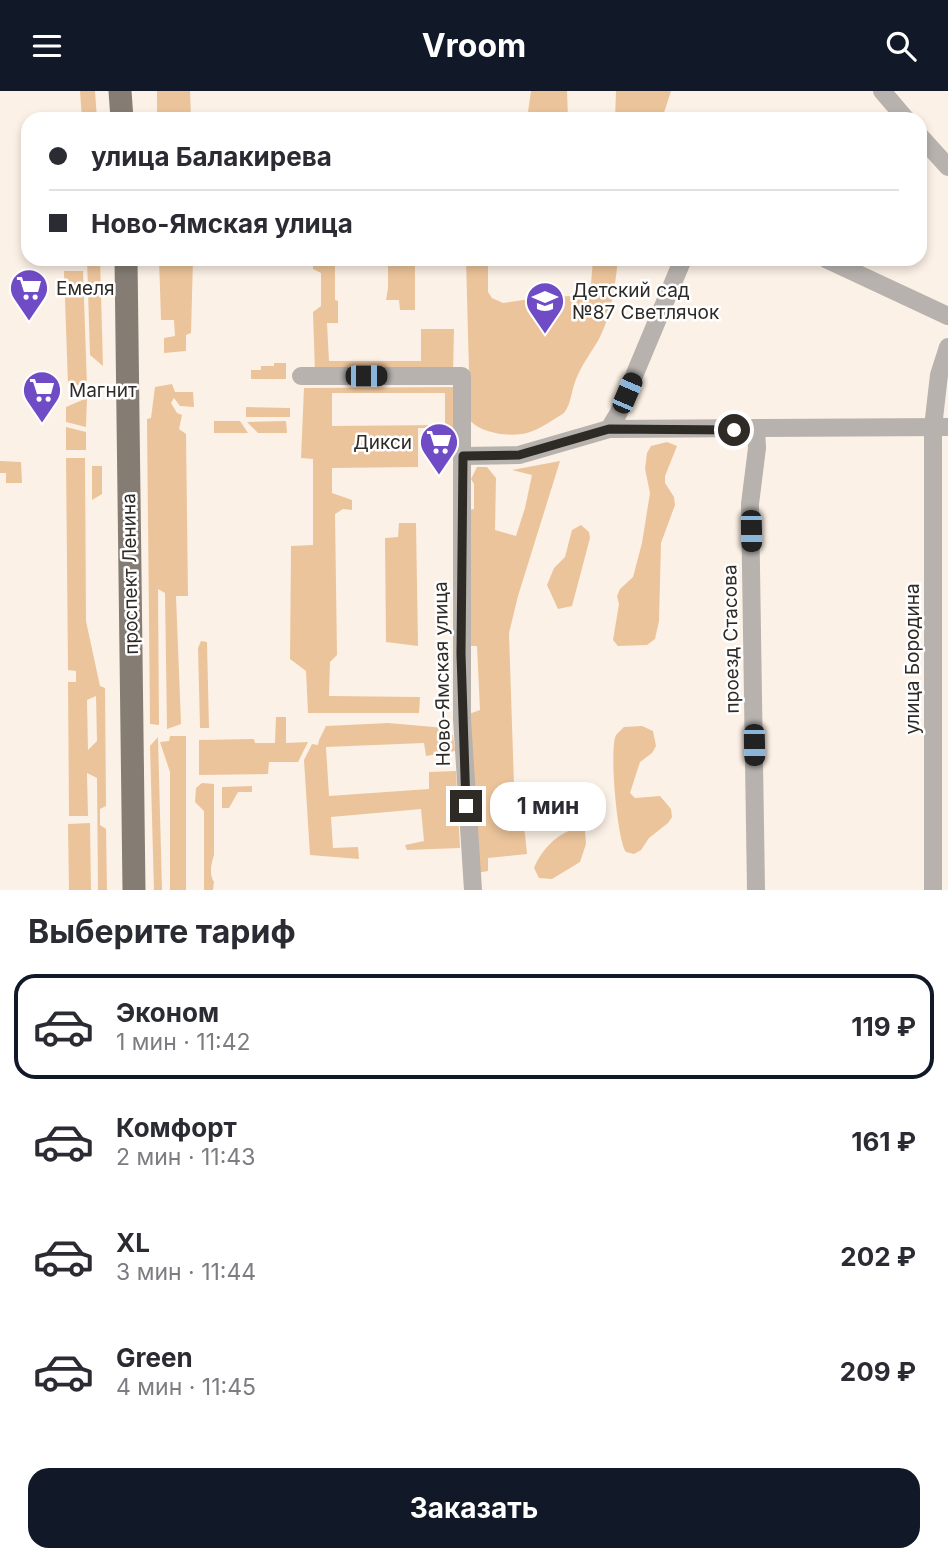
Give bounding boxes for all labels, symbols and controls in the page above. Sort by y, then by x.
text: Vroom [422,26,526,65]
icon: menu [28,27,66,65]
icon: search [882,27,920,65]
text: улица Балакирева [91,141,332,172]
text: Ново-Ямская улица [91,208,353,239]
supermarket icon: Емеля [8,267,50,322]
place label: Емеля [56,277,115,300]
place label: Детский сад №87 Светлячок [572,279,720,324]
school or university icon: Детский сад №87 Светлячок [524,280,566,335]
car [346,366,388,387]
supermarket icon: Магнит [21,369,63,424]
car [610,370,645,416]
place label: Магнит [69,379,137,402]
route start [718,414,750,446]
supermarket icon: Дикси [418,421,460,476]
place label: Дикси [353,431,412,454]
street label: проспект Ленина [117,493,143,655]
car [741,510,762,552]
street label: проезд Стасова [718,564,744,714]
street label: Ново-Ямская улица [429,581,455,767]
street label: улица Бородина [901,583,924,735]
car [744,724,765,766]
callout: 1 мин [490,781,606,831]
route end [450,790,482,822]
text: 1 мин [517,792,579,820]
text: Выберите тариф [28,912,296,951]
icon: car [32,995,95,1058]
text: Эконом [116,997,219,1028]
text: 119 ₽ [851,1011,916,1042]
text: 1 мин · 11:42 [116,1028,251,1056]
icon: car [32,1110,95,1173]
text: Комфорт [116,1112,237,1143]
text: 161 ₽ [851,1126,916,1157]
text: 2 мин · 11:43 [116,1143,255,1171]
icon: car [32,1225,95,1288]
text: XL [116,1227,150,1258]
text: 202 ₽ [840,1241,916,1272]
text: 3 мин · 11:44 [116,1258,256,1286]
icon: car [32,1340,95,1403]
text: Green [116,1342,193,1373]
text: 209 ₽ [840,1356,916,1387]
text: 4 мин · 11:45 [116,1373,256,1401]
button: Заказать [28,1468,920,1548]

